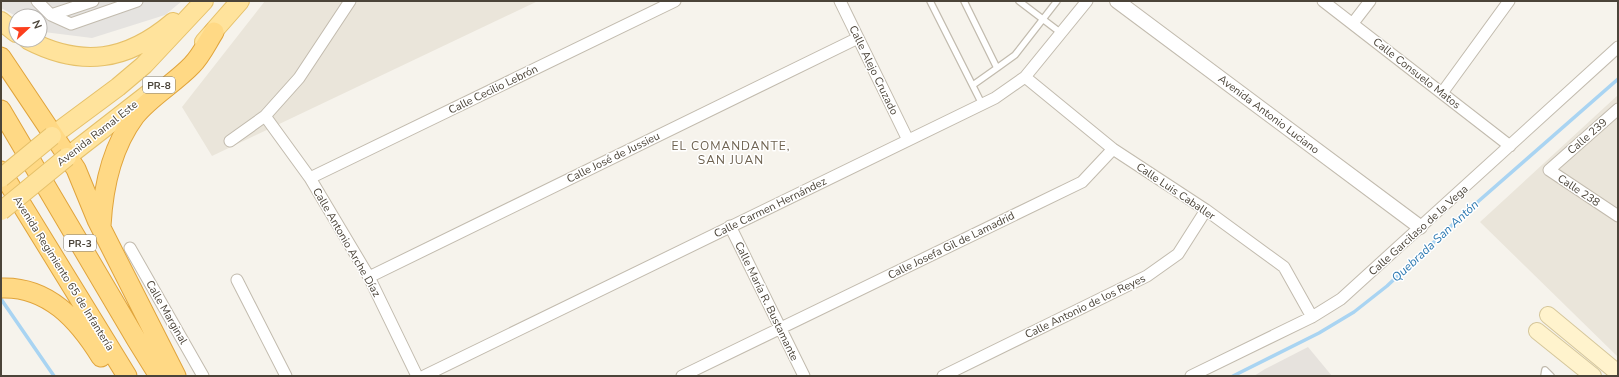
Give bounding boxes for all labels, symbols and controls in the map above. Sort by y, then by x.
north arrow [8,8,48,48]
text: N [28,18,45,31]
street label: Calle Alejo Cruzado [845,23,902,117]
street label: Calle Consuelo Matos [1370,34,1464,112]
street label: Calle Cecilio Lebrón [446,61,540,118]
street label: Avenida Antonio Luciano [1215,71,1322,157]
road number: PR-8 [143,77,175,93]
street label: Avenida Ramal Este [54,97,141,170]
street label: Calle 239 [1564,115,1610,158]
street label: Calle José de Jussieu [564,128,662,187]
district label: EL COMANDANTE, SAN JUAN [672,138,790,168]
street label: Calle Luis Caballer [1133,159,1218,224]
street label: Calle 238 [1555,171,1603,210]
street label: Calle Carmen Hernández [712,174,829,241]
street label: Calle Garcilaso de la Vega [1365,182,1471,279]
street label: Calle Antonio Arche Díaz [309,185,384,300]
street label: Avenida Regimiento 65 de Infantería [10,193,118,354]
water label: Quebrada San Antón [1388,196,1482,285]
street label: Calle Josefa Gil de Lamadrid [885,208,1017,283]
road number: PR-3 [64,235,96,251]
street label: Calle María R. Bustamante [731,239,802,364]
street label: Calle Antonio de los Reyes [1022,271,1148,342]
street label: Calle Marginal [142,277,191,348]

